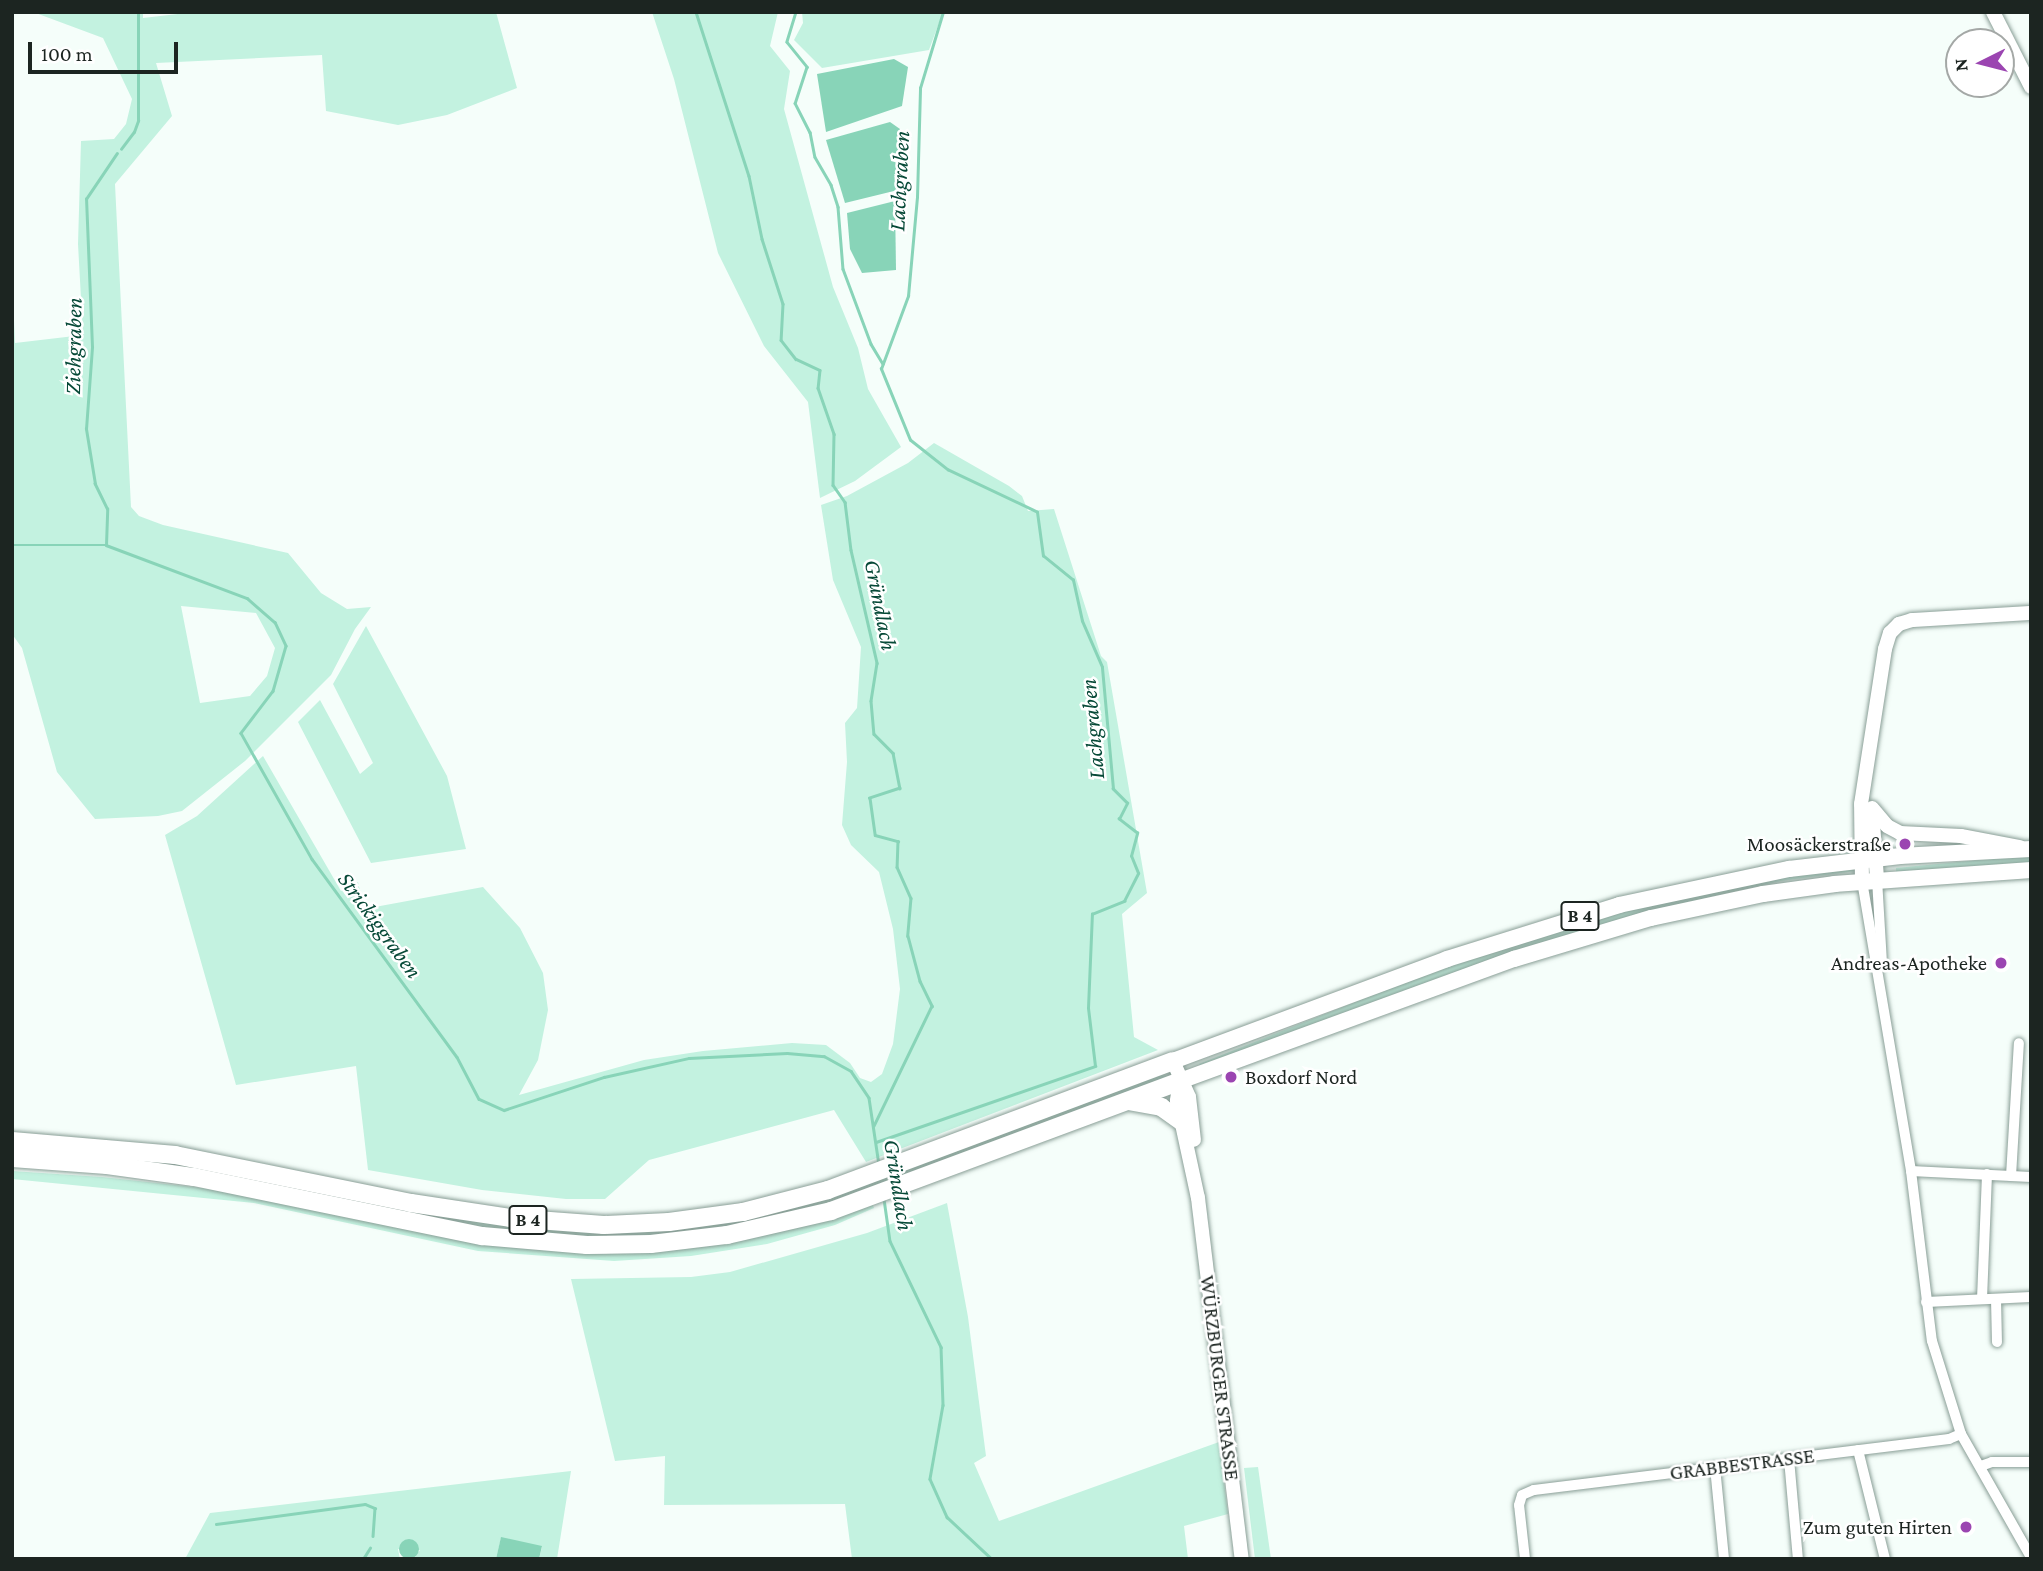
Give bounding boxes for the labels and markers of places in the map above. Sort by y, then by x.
place label: Moosäckerstraße [1747,831,1891,857]
marker: Moosäckerstraße [1897,836,1913,852]
place label: Andreas-Apotheke [1831,950,1987,976]
marker: Andreas-Apotheke [1993,955,2009,971]
place label: Boxdorf Nord [1245,1064,1357,1090]
marker: Boxdorf Nord [1223,1069,1239,1085]
place label: Zum guten Hirten [1803,1514,1952,1540]
marker: Zum guten Hirten [1958,1519,1974,1535]

